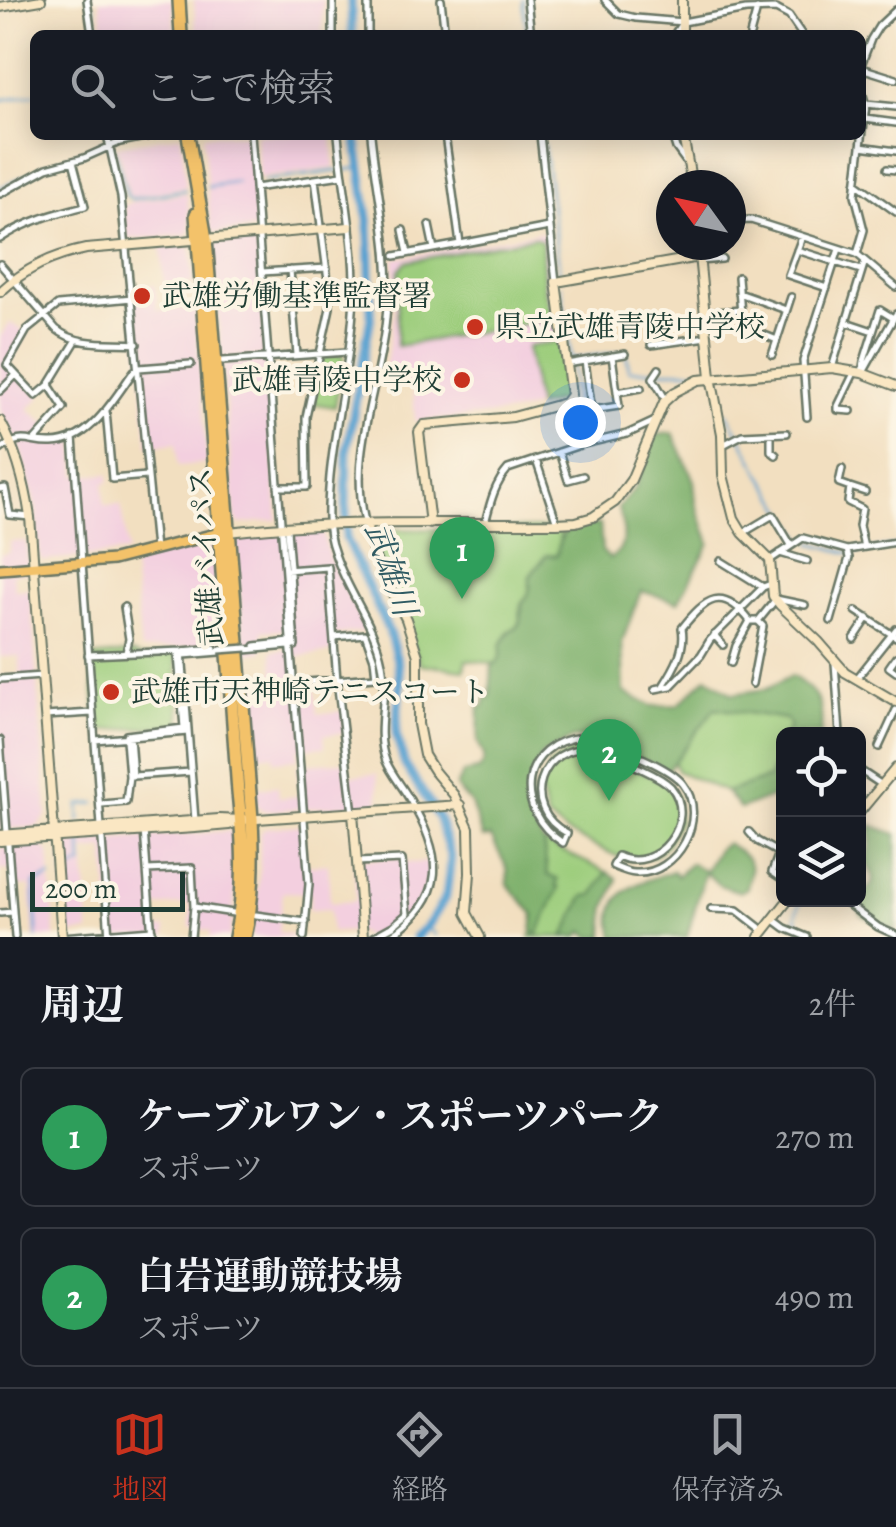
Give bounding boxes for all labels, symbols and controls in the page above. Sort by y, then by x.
search box [30,30,866,140]
icon: search [65,58,120,113]
text: ここで検索 [145,62,335,114]
north arrow [656,170,746,260]
place label: 武雄労働基準監督署 [162,276,432,316]
marker: 武雄労働基準監督署 [131,285,153,307]
place label: 県立武雄青陵中学校 [495,307,765,347]
marker: 県立武雄青陵中学校 [464,316,486,338]
place label: 武雄青陵中学校 [232,360,442,400]
marker: 武雄青陵中学校 [451,369,473,391]
your location [555,397,606,448]
street label: 武雄バイパス [180,466,232,648]
water label: 武雄川 [355,516,428,624]
pin: 1 [430,516,494,599]
place label: 武雄市天神崎テニスコート [131,672,490,712]
marker: 武雄市天神崎テニスコート [100,681,122,703]
pin: 2 [576,718,642,801]
map controls [776,727,866,907]
button: locate [776,727,866,817]
button: layers [776,817,866,907]
scale bar [30,867,185,911]
text: 200 m [45,870,117,908]
text: 周辺 [40,976,124,1033]
text: 2件 [809,982,856,1026]
text: ケーブルワン・スポーツパーク [137,1090,663,1142]
text: 1 [69,1115,80,1159]
text: 270 m [775,1115,854,1159]
text: スポーツ [137,1146,264,1190]
text: 白岩運動競技場 [137,1250,403,1302]
text: 2 [67,1275,82,1319]
text: 490 m [775,1275,854,1319]
text: スポーツ [137,1306,264,1350]
tab: 地図 [112,1407,168,1509]
tab: 経路 [392,1407,448,1509]
tab: 保存済み [672,1407,784,1509]

